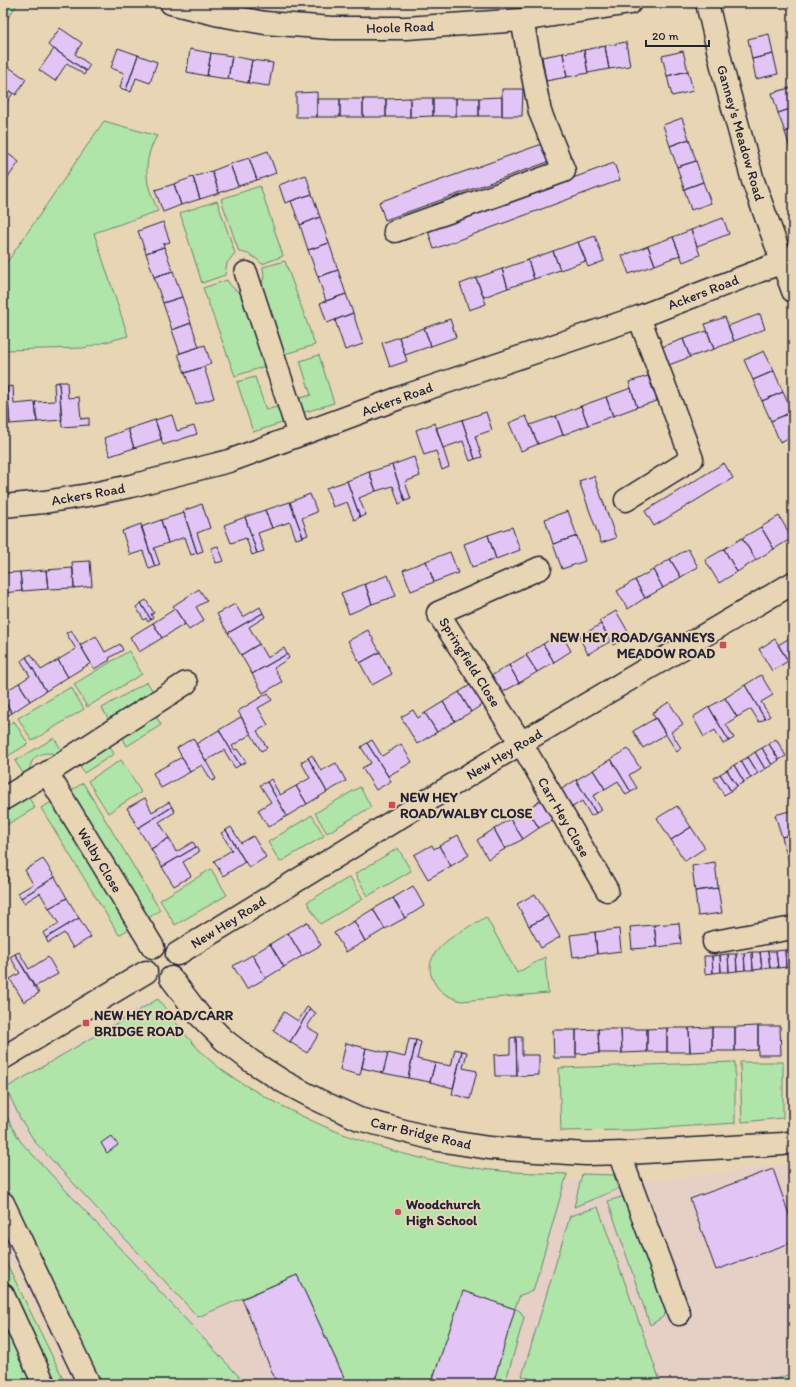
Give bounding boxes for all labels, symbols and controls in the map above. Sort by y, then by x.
street label: Hoole Road [366,18,435,37]
scale bar [646,22,709,48]
text: 20 m [652,29,679,43]
street label: Ganney's Meadow Road [713,63,768,203]
street label: Ackers Road [665,271,742,314]
street label: Ackers Road [359,379,436,420]
street label: Ackers Road [50,480,127,509]
street label: Springfield Close [435,614,504,711]
place label: NEW HEY ROAD/GANNEYS MEADOW ROAD [550,629,715,662]
marker: NEW HEY ROAD/GANNEYS MEADOW ROAD [718,640,728,650]
street label: New Hey Road [463,725,546,784]
street label: Carr Hey Close [534,774,593,860]
place label: NEW HEY ROAD/WALBY CLOSE [400,789,533,822]
marker: NEW HEY ROAD/WALBY CLOSE [387,800,397,810]
street label: Walby Close [74,825,126,896]
street label: New Hey Road [187,892,269,952]
place label: NEW HEY ROAD/CARR BRIDGE ROAD [94,1007,233,1040]
marker: NEW HEY ROAD/CARR BRIDGE ROAD [81,1018,91,1028]
street label: Carr Bridge Road [369,1114,473,1153]
place label: Woodchurch High School [406,1196,481,1229]
marker: Woodchurch High School [393,1207,403,1217]

